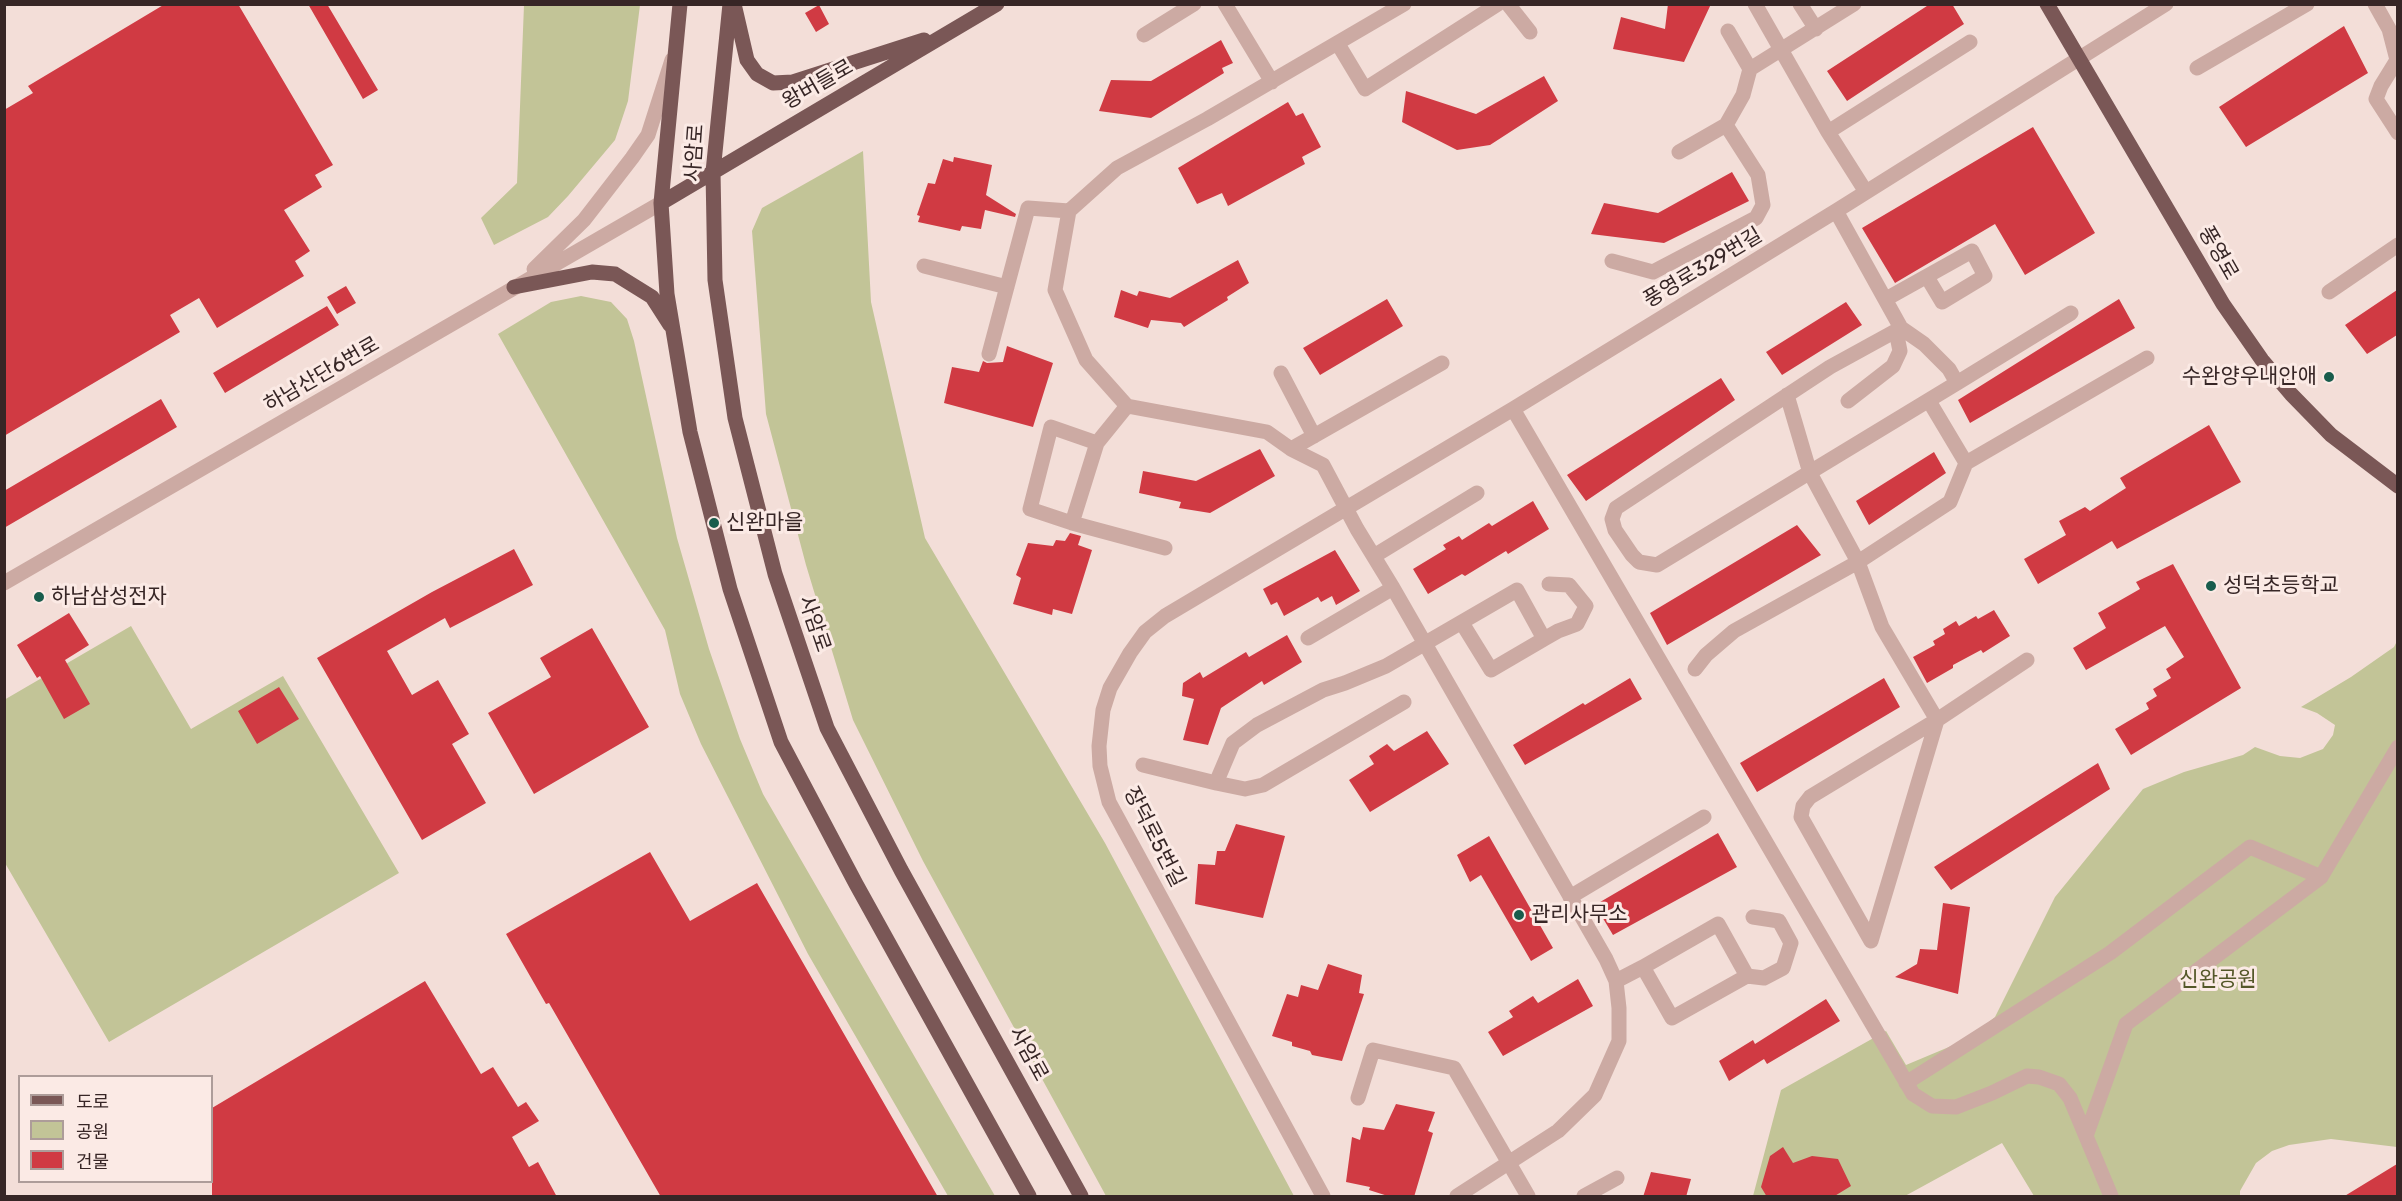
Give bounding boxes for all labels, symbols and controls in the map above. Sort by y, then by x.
street label: 왕버들로 [778,55,858,115]
street label: 사암로 [680,123,710,183]
street label: 풍영로 [2193,222,2243,284]
street label: 풍영로329번길 [1639,223,1767,313]
street label: 하남산단6번로 [260,332,384,418]
place label: 수완양우내안애 [2182,364,2317,390]
marker: 수완양우내안애 [2322,370,2336,384]
place label: 신완마을 [726,510,803,536]
marker: 신완마을 [707,516,721,530]
place label: 성덕초등학교 [2223,573,2339,599]
marker: 성덕초등학교 [2204,579,2218,593]
place label: 하남삼성전자 [51,584,167,610]
marker: 하남삼성전자 [32,590,46,604]
street label: 사암로 [793,592,835,656]
street label: 장덕로5번길 [1118,783,1190,891]
place label: 관리사무소 [1531,902,1628,928]
marker: 관리사무소 [1512,908,1526,922]
park label: 신완공원 [2179,967,2257,993]
street label: 사암로 [1003,1023,1053,1085]
legend [18,1075,213,1183]
text: 도로 [76,1091,109,1113]
text: 공원 [76,1121,109,1143]
text: 건물 [76,1151,109,1173]

